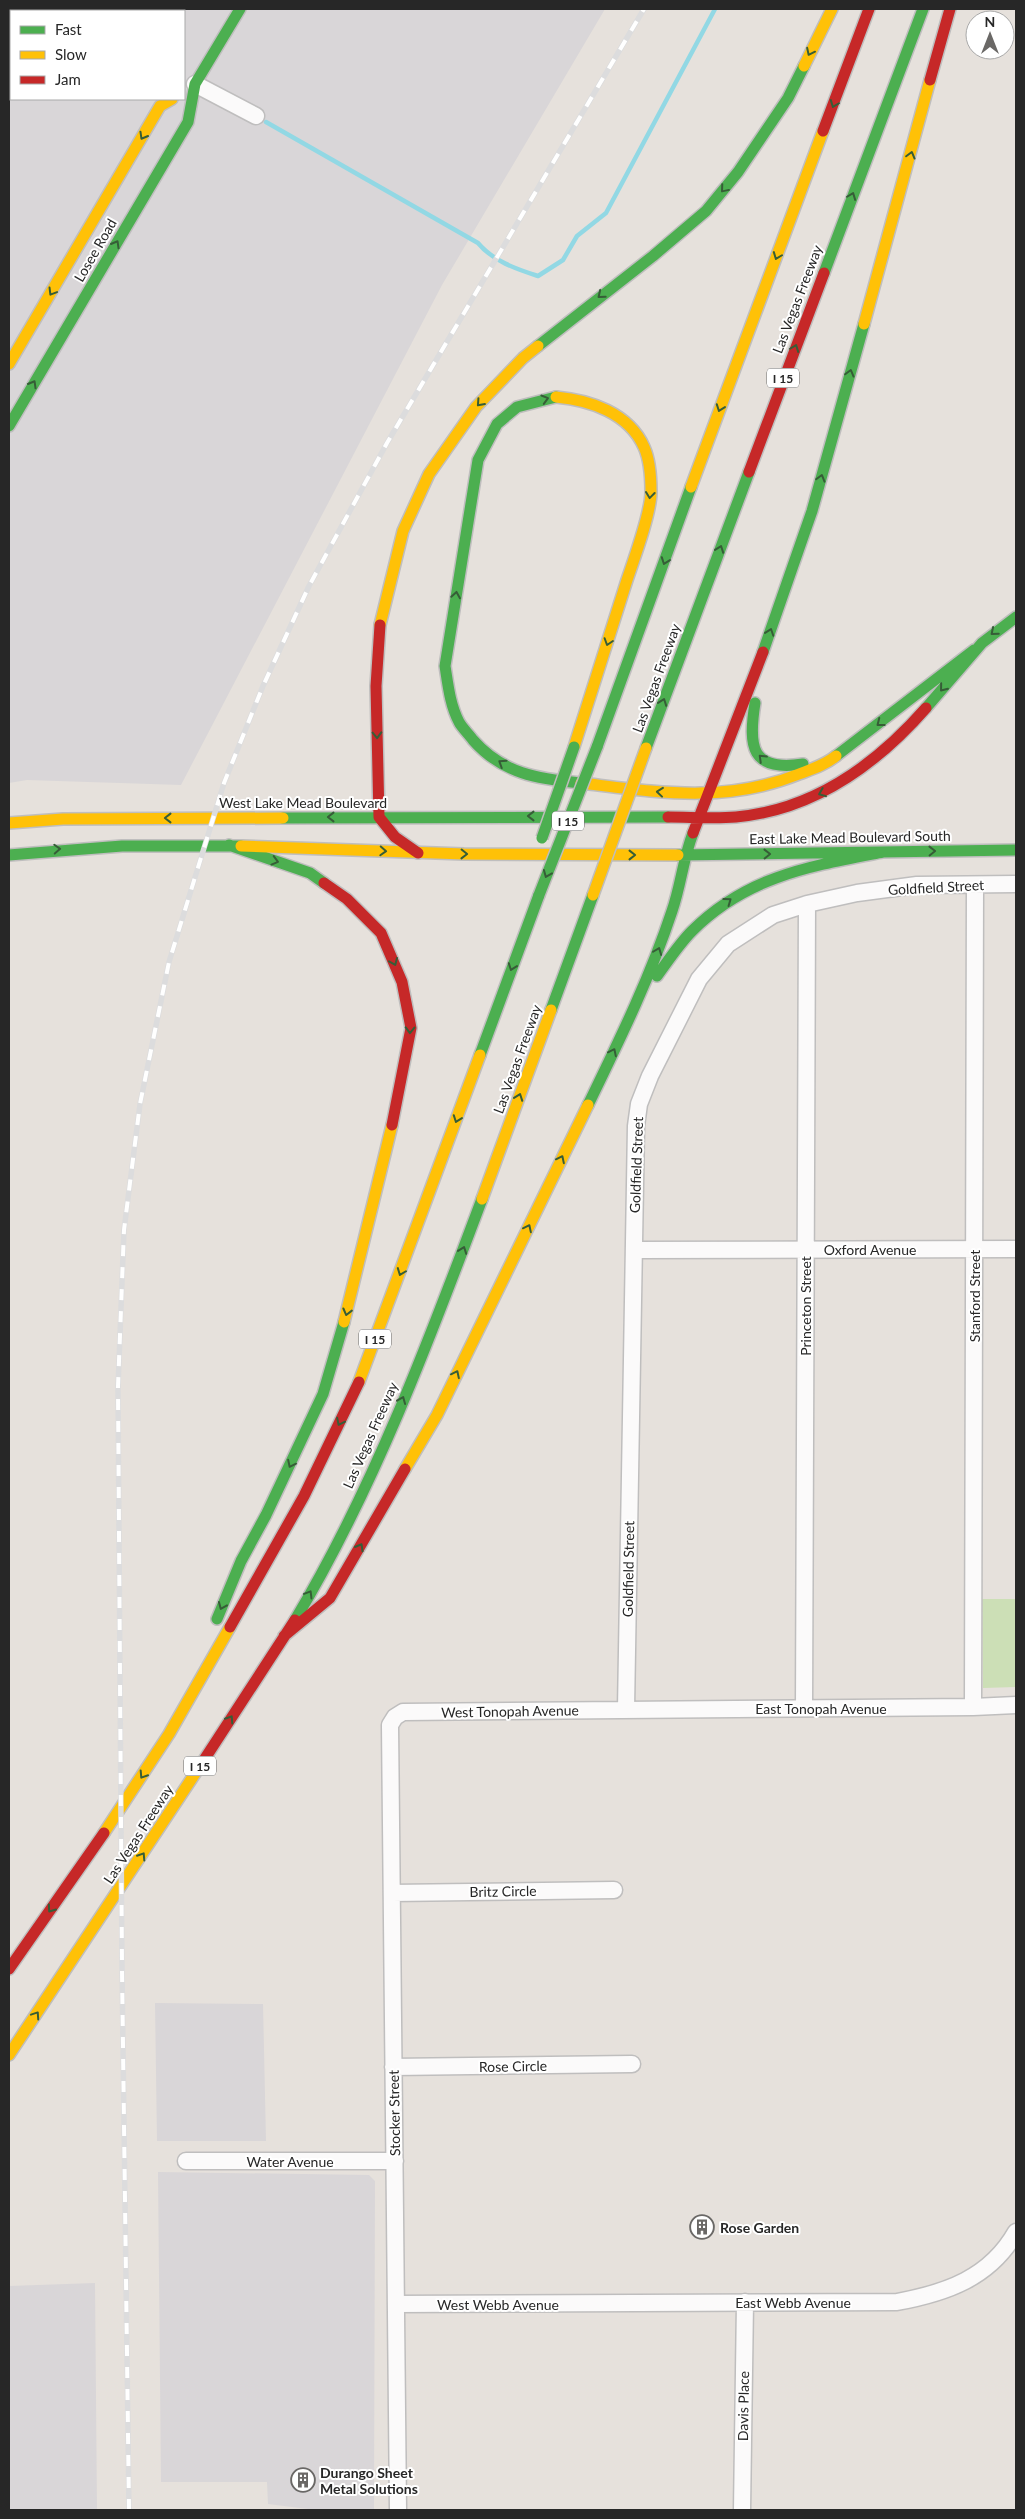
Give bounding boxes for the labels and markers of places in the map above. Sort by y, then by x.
building icon: Rose Garden [689,2214,715,2240]
place label: Rose Garden [720,2219,799,2236]
place label: Durango Sheet Metal Solutions [320,2464,418,2497]
building icon: Durango Sheet Metal Solutions [290,2467,316,2493]

